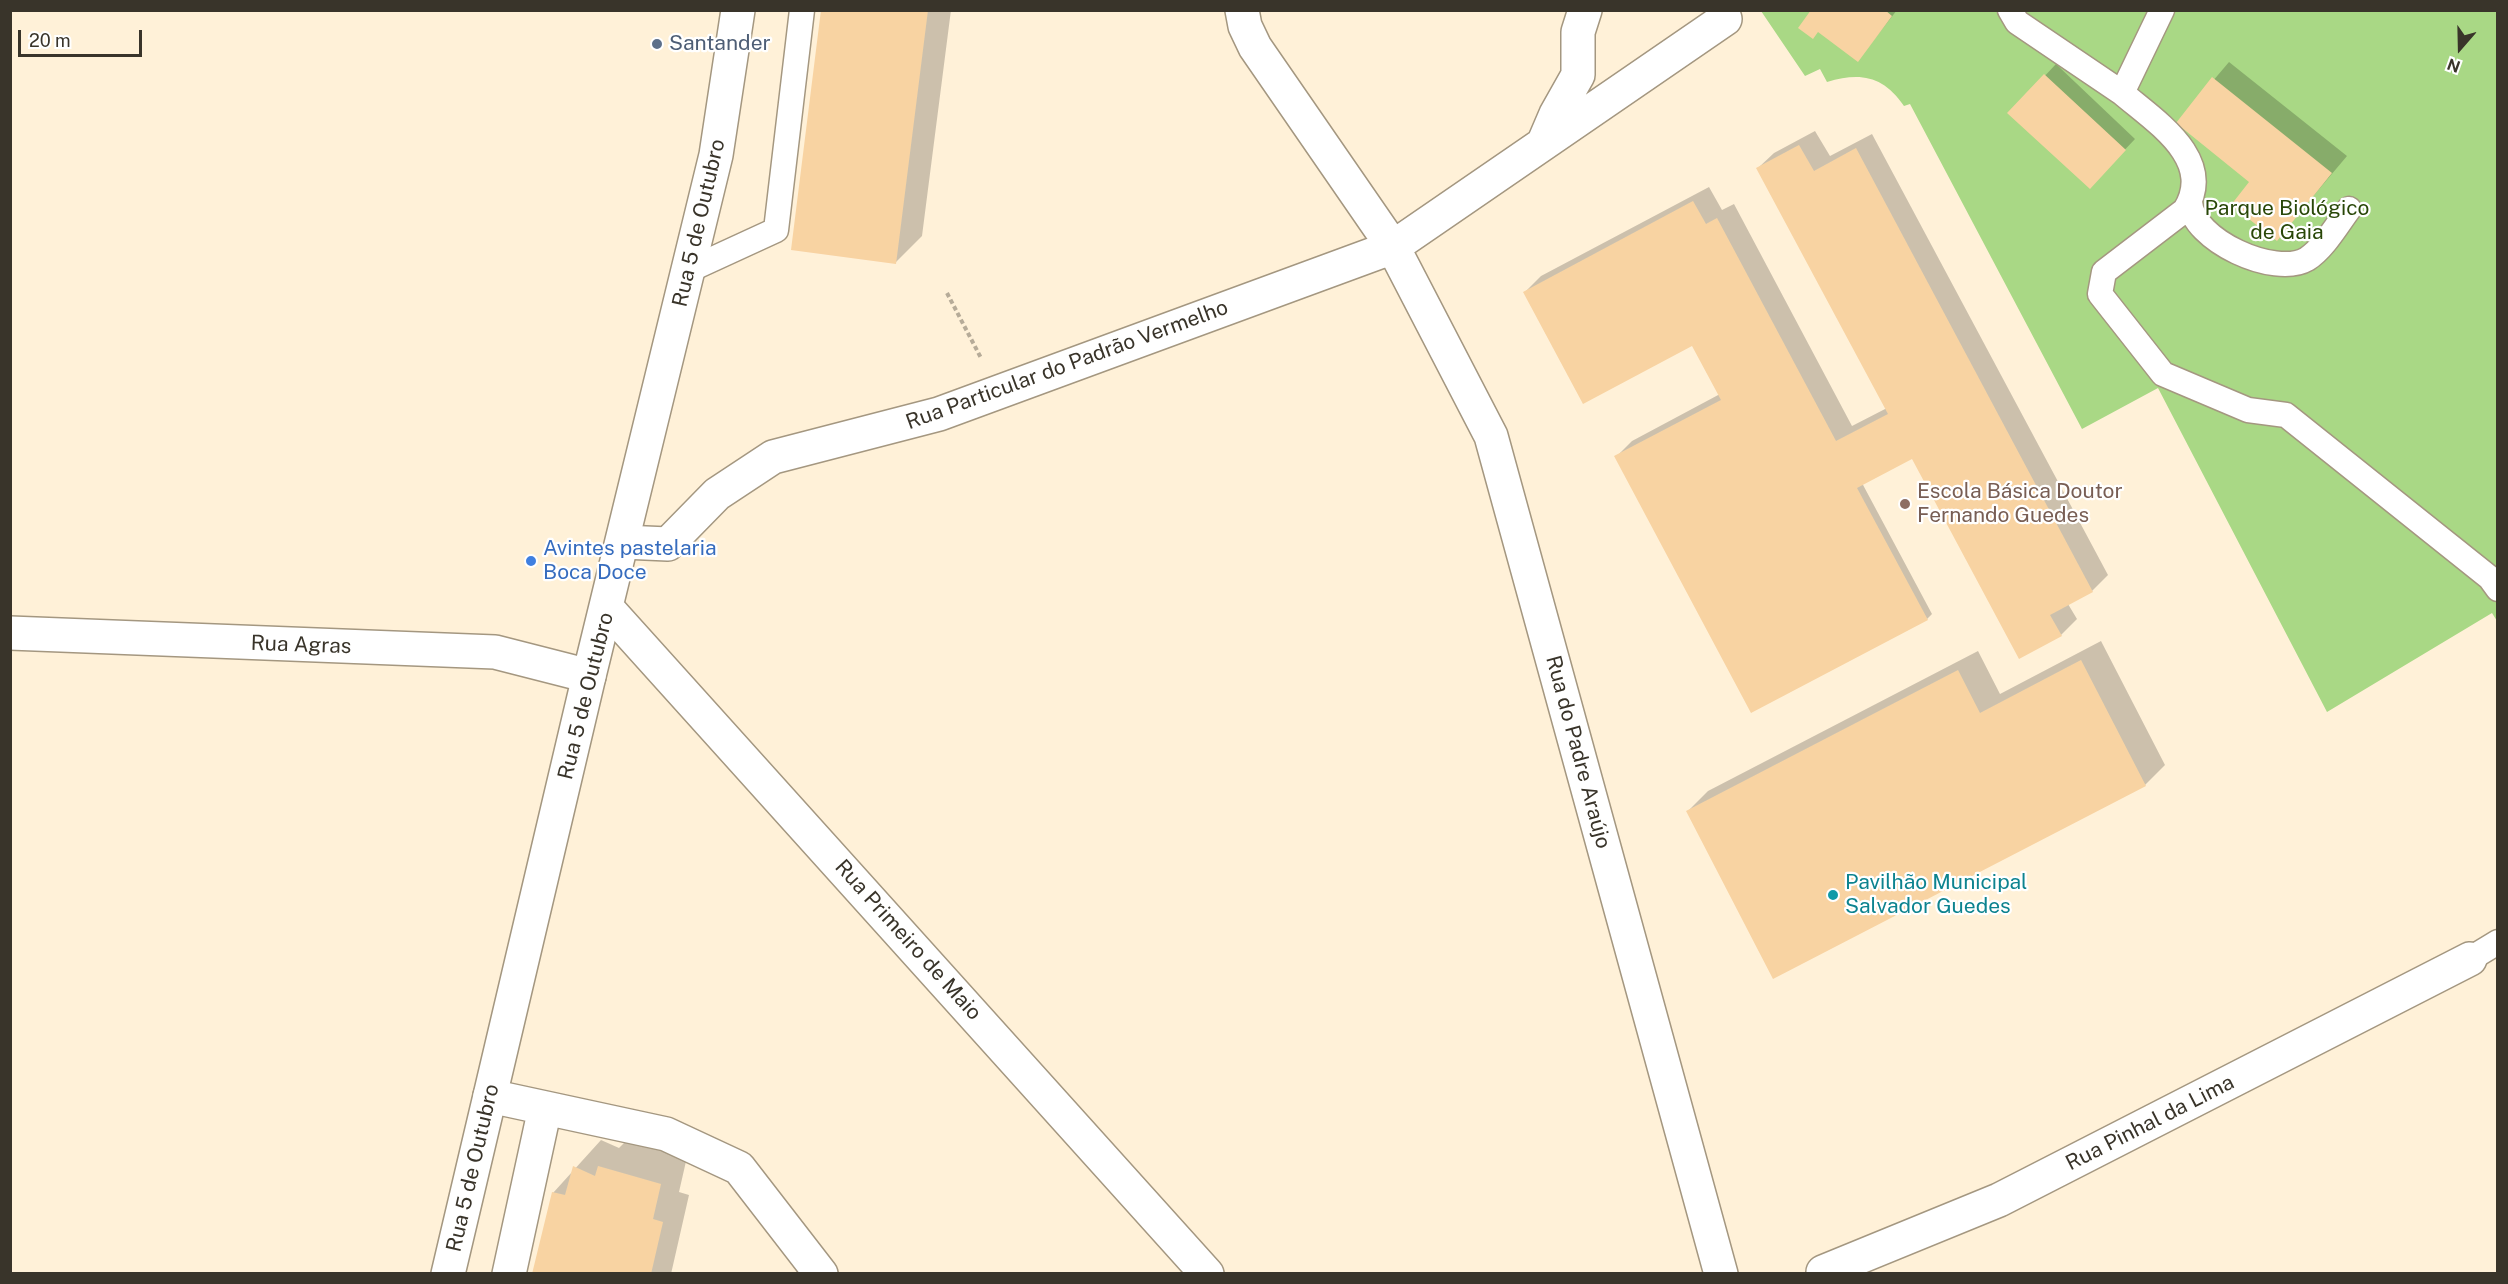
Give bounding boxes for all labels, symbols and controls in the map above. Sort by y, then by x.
scale bar [21,18,146,56]
north arrow [2430,18,2490,78]
text: 20 m [29,30,71,51]
place label: Santander [669,31,771,57]
marker: Santander [650,37,664,51]
text: N [2445,54,2463,76]
street label: Rua 5 de Outubro [667,137,731,309]
park label: Parque Biológico de Gaia [2205,196,2369,246]
street label: Rua Particular do Padrão Vermelho [903,295,1231,435]
place label: Escola Básica Doutor Fernando Guedes [1917,479,2123,529]
marker: Escola Básica Doutor Fernando Guedes [1898,497,1912,511]
place label: Avintes pastelaria Boca Doce [543,536,717,586]
marker: Avintes pastelaria Boca Doce [524,554,538,568]
street label: Rua 5 de Outubro [553,610,619,782]
street label: Rua Agras [250,631,352,659]
street label: Rua do Padre Araújo [1540,653,1616,851]
street label: Rua Primeiro de Maio [829,855,987,1025]
place label: Pavilhão Municipal Salvador Guedes [1845,870,2027,920]
marker: Pavilhão Municipal Salvador Guedes [1826,888,1840,902]
street label: Rua Pinhal da Lima [2062,1070,2238,1176]
street label: Rua 5 de Outubro [441,1082,505,1254]

